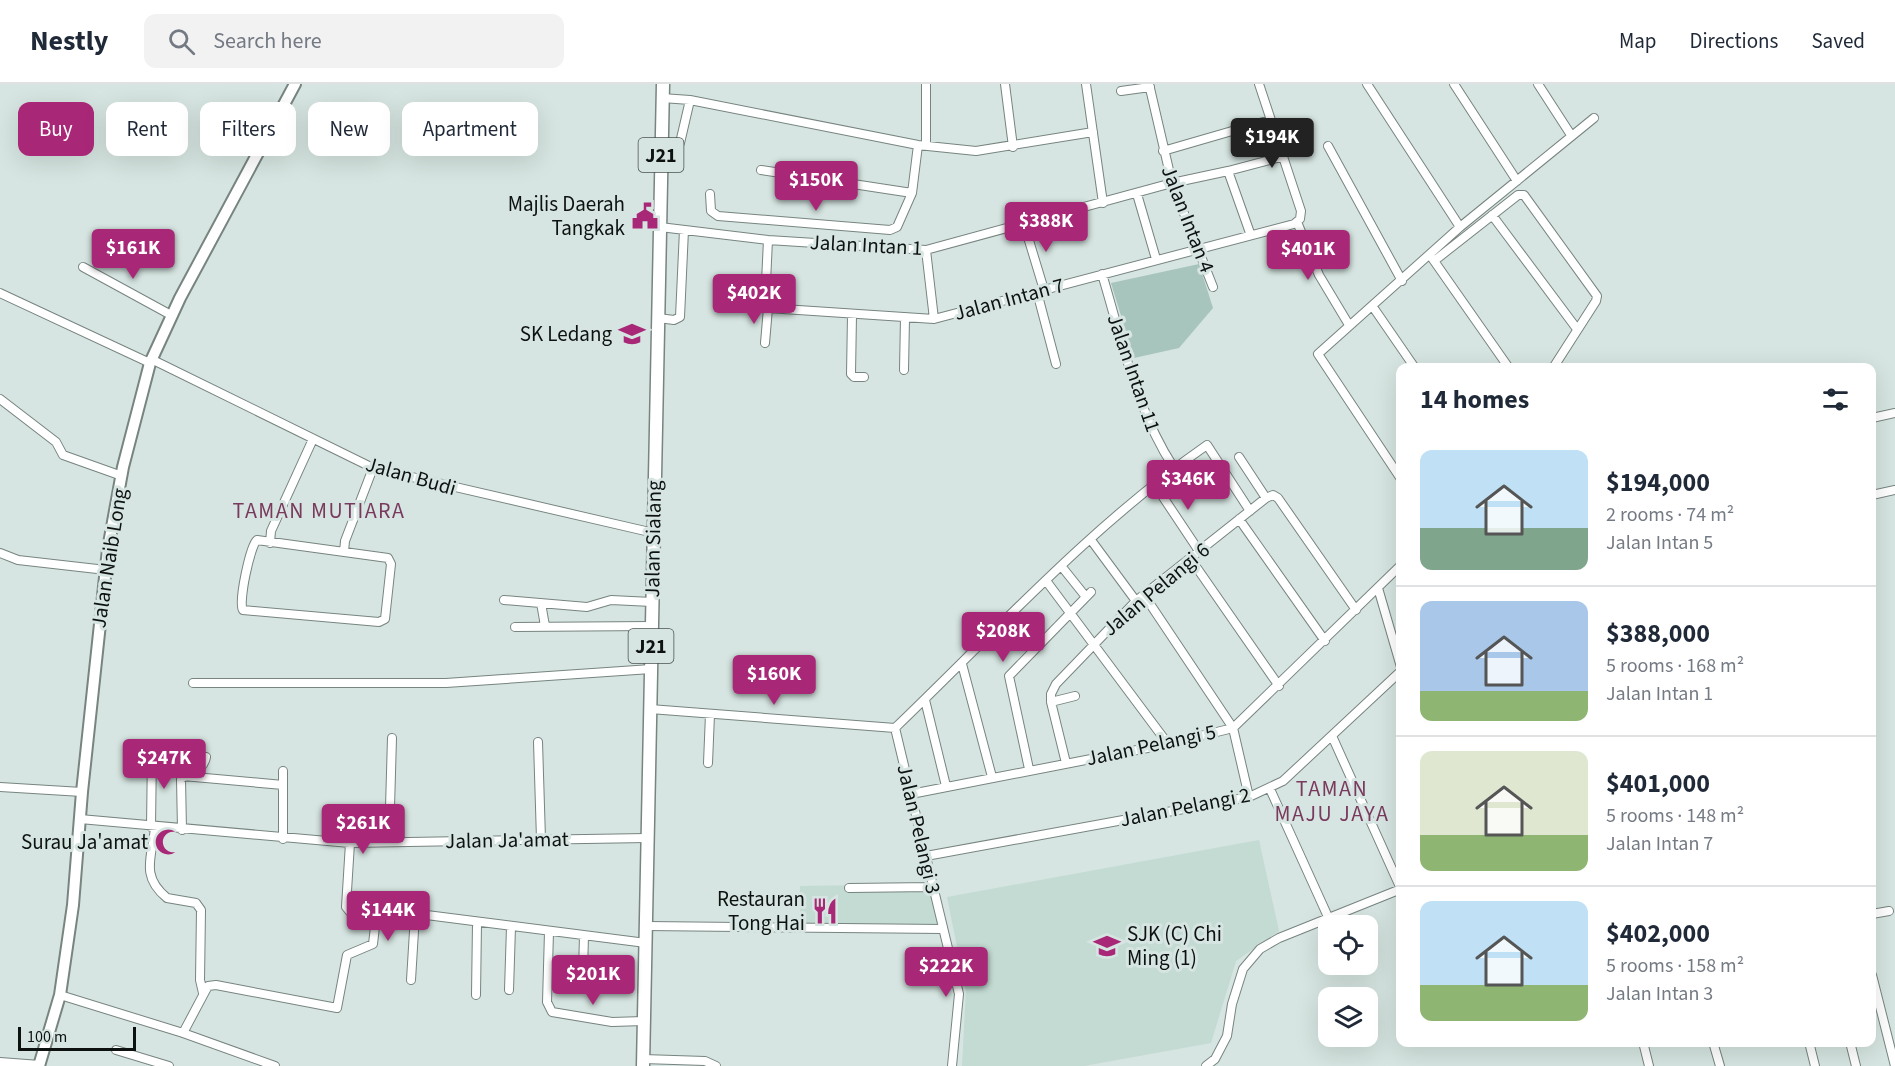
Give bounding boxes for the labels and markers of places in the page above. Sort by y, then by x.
pin: $194K [1230,118,1314,169]
pin: $150K [774,161,858,212]
place label: Majlis Daerah Tangkak [508,189,626,243]
public building icon: Majlis Daerah Tangkak [630,201,660,231]
pin: $388K [1004,202,1088,253]
pin: $161K [91,229,175,280]
pin: $401K [1266,230,1350,281]
pin: $402K [712,274,796,325]
place label: SK Ledang [520,319,612,349]
school or university icon: SK Ledang [617,319,647,349]
pin: $346K [1146,460,1230,511]
pin: $208K [961,612,1045,663]
pin: $160K [732,655,816,706]
pin: $247K [122,739,206,790]
pin: $261K [321,804,405,855]
place label: Surau Ja'amat [21,827,148,857]
mosque icon: Surau Ja'amat [153,827,183,857]
place label: Restauran Tong Hai [717,884,805,938]
pin: $144K [346,891,430,942]
restaurant icon: Restauran Tong Hai [810,896,840,926]
place label: SJK (C) Chi Ming (1) [1127,919,1222,973]
school or university icon: SJK (C) Chi Ming (1) [1092,931,1122,961]
pin: $222K [904,947,988,998]
pin: $201K [551,955,635,1006]

